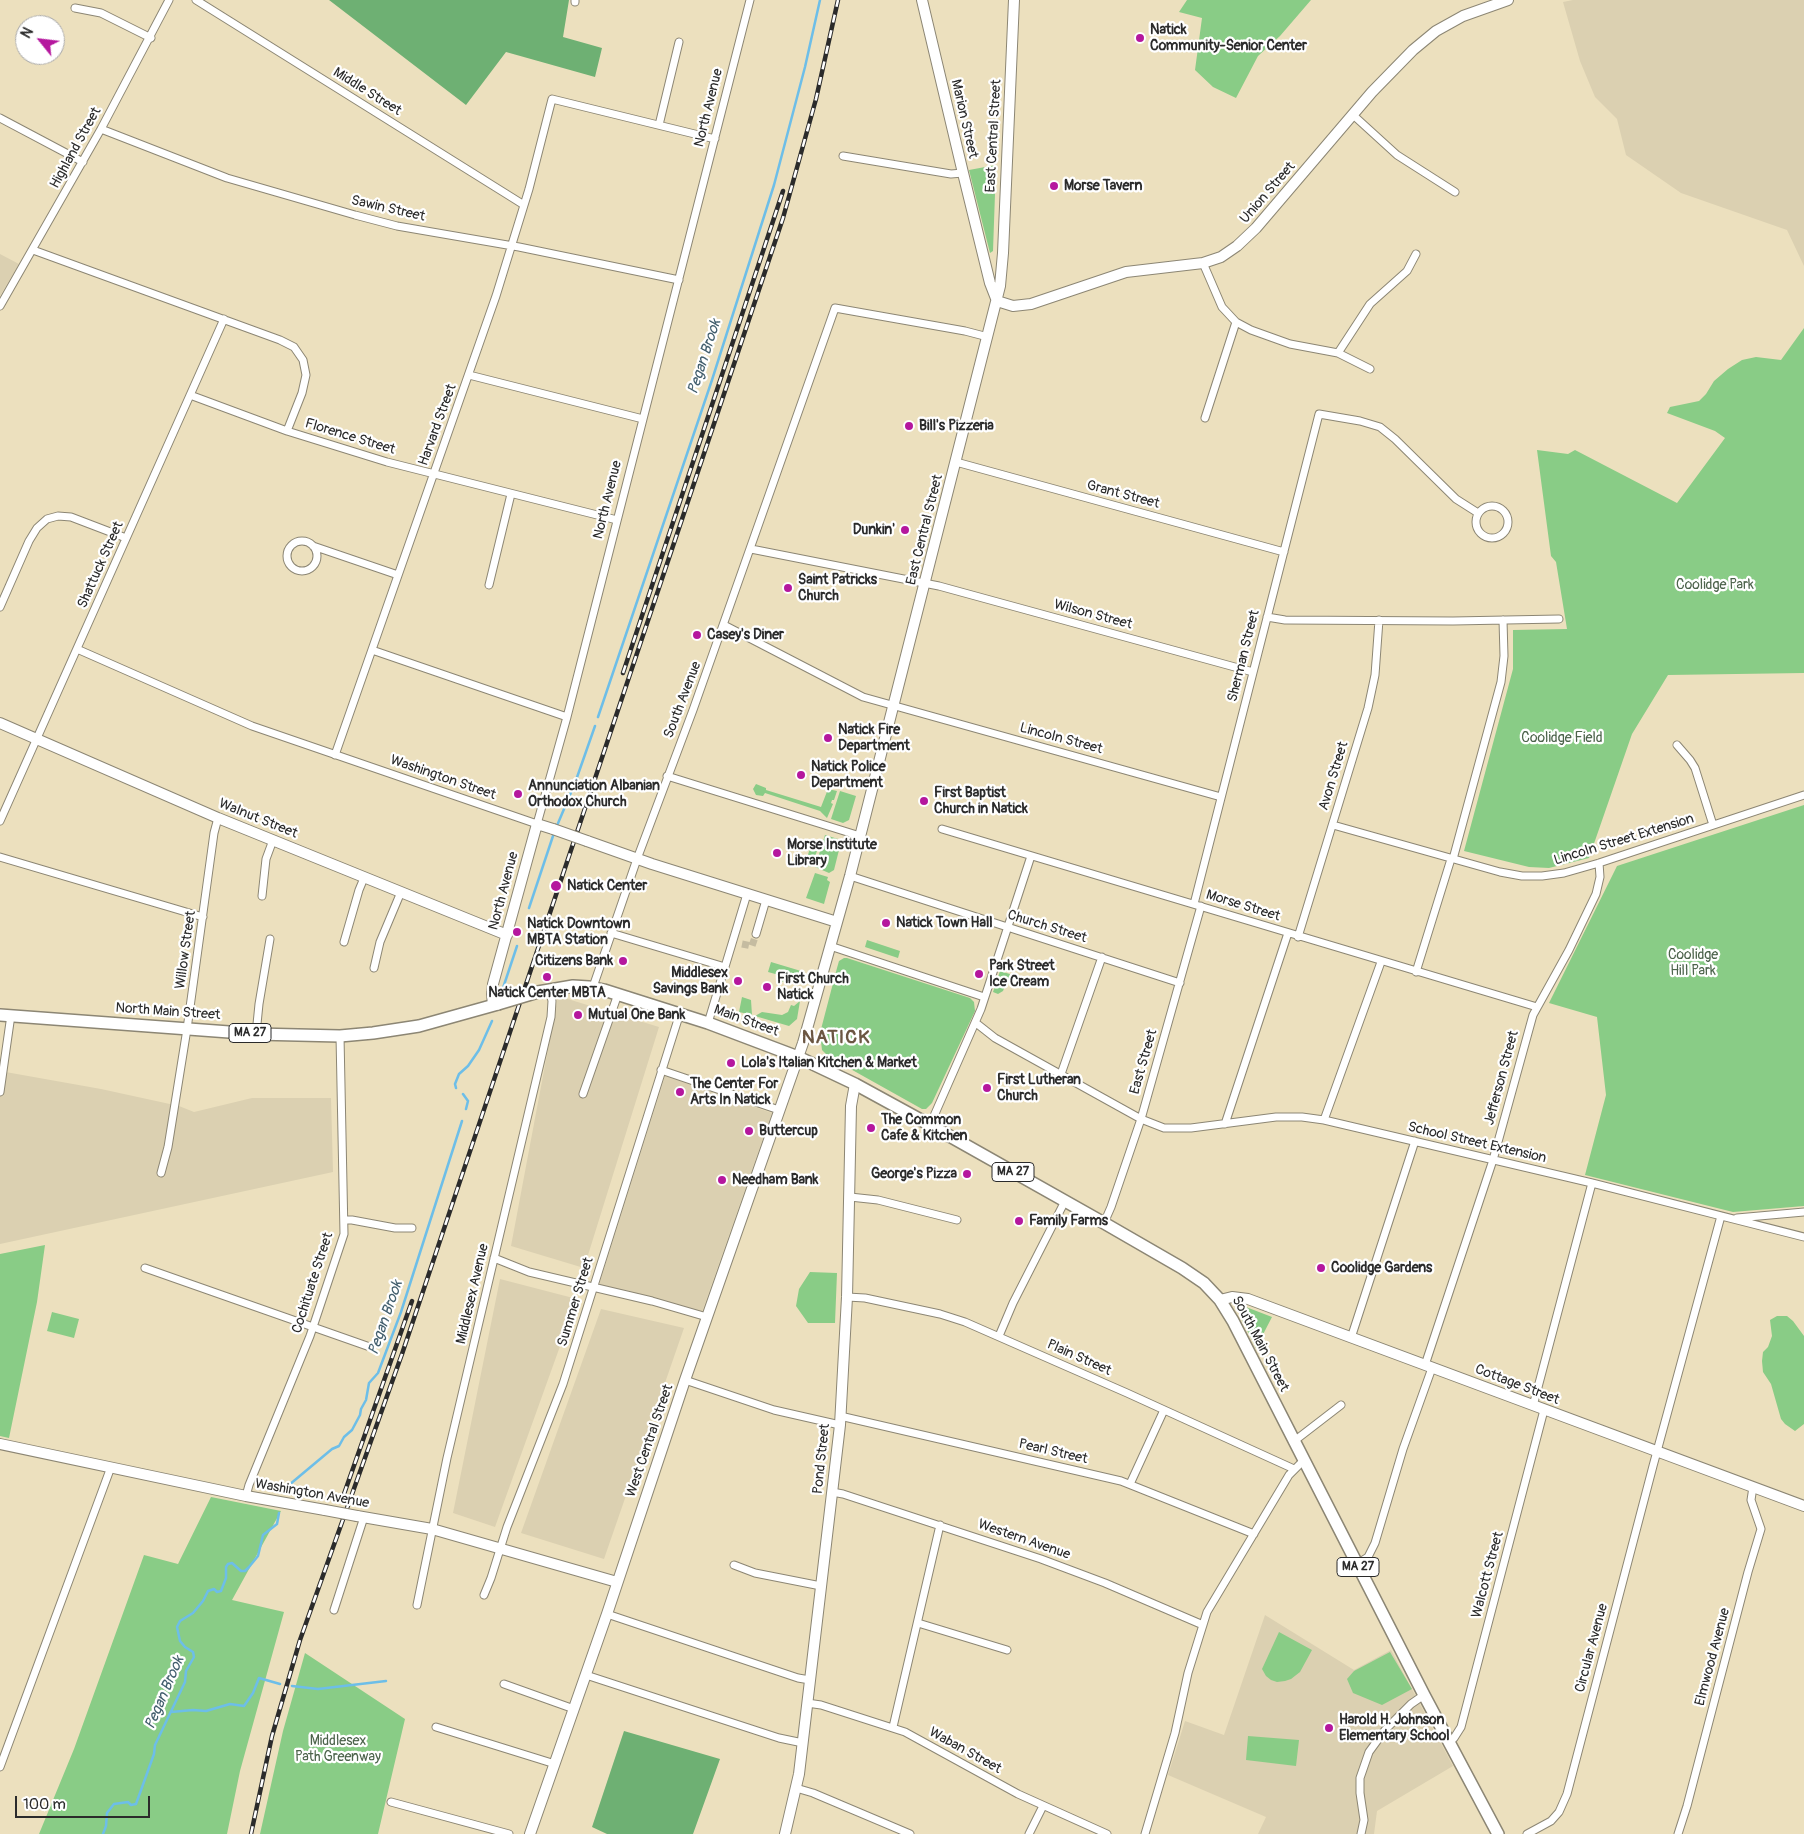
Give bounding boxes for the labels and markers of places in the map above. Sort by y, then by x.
place label: Natick Community-Senior Center [1150,22,1307,54]
marker: Natick Community-Senior Center [1134,32,1146,44]
place label: Morse Tavern [1064,178,1142,194]
marker: Morse Tavern [1048,180,1060,192]
place label: Bill's Pizzeria [919,418,994,434]
marker: Bill's Pizzeria [903,420,915,432]
place label: Dunkin' [853,522,895,538]
marker: Dunkin' [899,524,911,536]
place label: Saint Patricks Church [798,572,877,604]
marker: Saint Patricks Church [782,582,794,594]
place label: Casey's Diner [707,627,784,643]
marker: Casey's Diner [691,629,703,641]
place label: Natick Fire Department [838,722,910,754]
marker: Natick Fire Department [822,732,834,744]
place label: Natick Police Department [811,759,886,792]
marker: Natick Police Department [795,769,807,781]
place label: Annunciation Albanian Orthodox Church [528,778,660,810]
place label: First Baptist Church in Natick [934,785,1028,818]
marker: Annunciation Albanian Orthodox Church [512,788,524,800]
marker: First Baptist Church in Natick [918,795,930,807]
place label: Morse Institute Library [787,837,877,870]
marker: Morse Institute Library [771,847,783,859]
place label: Natick Center [567,878,647,894]
marker: Natick Center [549,879,563,893]
place label: Natick Town Hall [896,915,993,931]
place label: Natick Downtown MBTA Station [527,916,630,949]
marker: Natick Town Hall [880,917,892,929]
marker: Natick Downtown MBTA Station [511,926,523,938]
place label: Citizens Bank [535,953,613,969]
marker: Citizens Bank [617,955,629,967]
place label: Park Street Ice Cream [989,958,1055,990]
place label: Middlesex Savings Bank [653,965,728,998]
marker: Park Street Ice Cream [973,968,985,980]
marker: Natick Center MBTA [541,971,553,983]
place label: First Church Natick [777,971,849,1004]
marker: Middlesex Savings Bank [732,975,744,987]
marker: First Church Natick [761,981,773,993]
place label: Natick Center MBTA [488,985,606,1001]
place label: Mutual One Bank [588,1007,685,1023]
marker: Mutual One Bank [572,1009,584,1021]
place label: Lola's Italian Kitchen & Market [741,1055,917,1071]
marker: Lola's Italian Kitchen & Market [725,1057,737,1069]
place label: First Lutheran Church [997,1072,1081,1104]
place label: The Center For Arts In Natick [690,1076,778,1108]
marker: First Lutheran Church [981,1082,993,1094]
marker: The Center For Arts In Natick [674,1086,686,1098]
place label: The Common Cafe & Kitchen [881,1112,968,1144]
marker: The Common Cafe & Kitchen [865,1122,877,1134]
place label: Buttercup [759,1123,818,1139]
marker: Buttercup [743,1125,755,1137]
place label: George's Pizza [871,1166,957,1182]
marker: George's Pizza [961,1168,973,1180]
place label: Needham Bank [732,1172,818,1188]
marker: Needham Bank [716,1174,728,1186]
place label: Family Farms [1029,1213,1108,1229]
marker: Family Farms [1013,1215,1025,1227]
place label: Coolidge Gardens [1331,1260,1432,1276]
marker: Coolidge Gardens [1315,1262,1327,1274]
place label: Harold H. Johnson Elementary School [1339,1712,1450,1744]
marker: Harold H. Johnson Elementary School [1323,1722,1335,1734]

